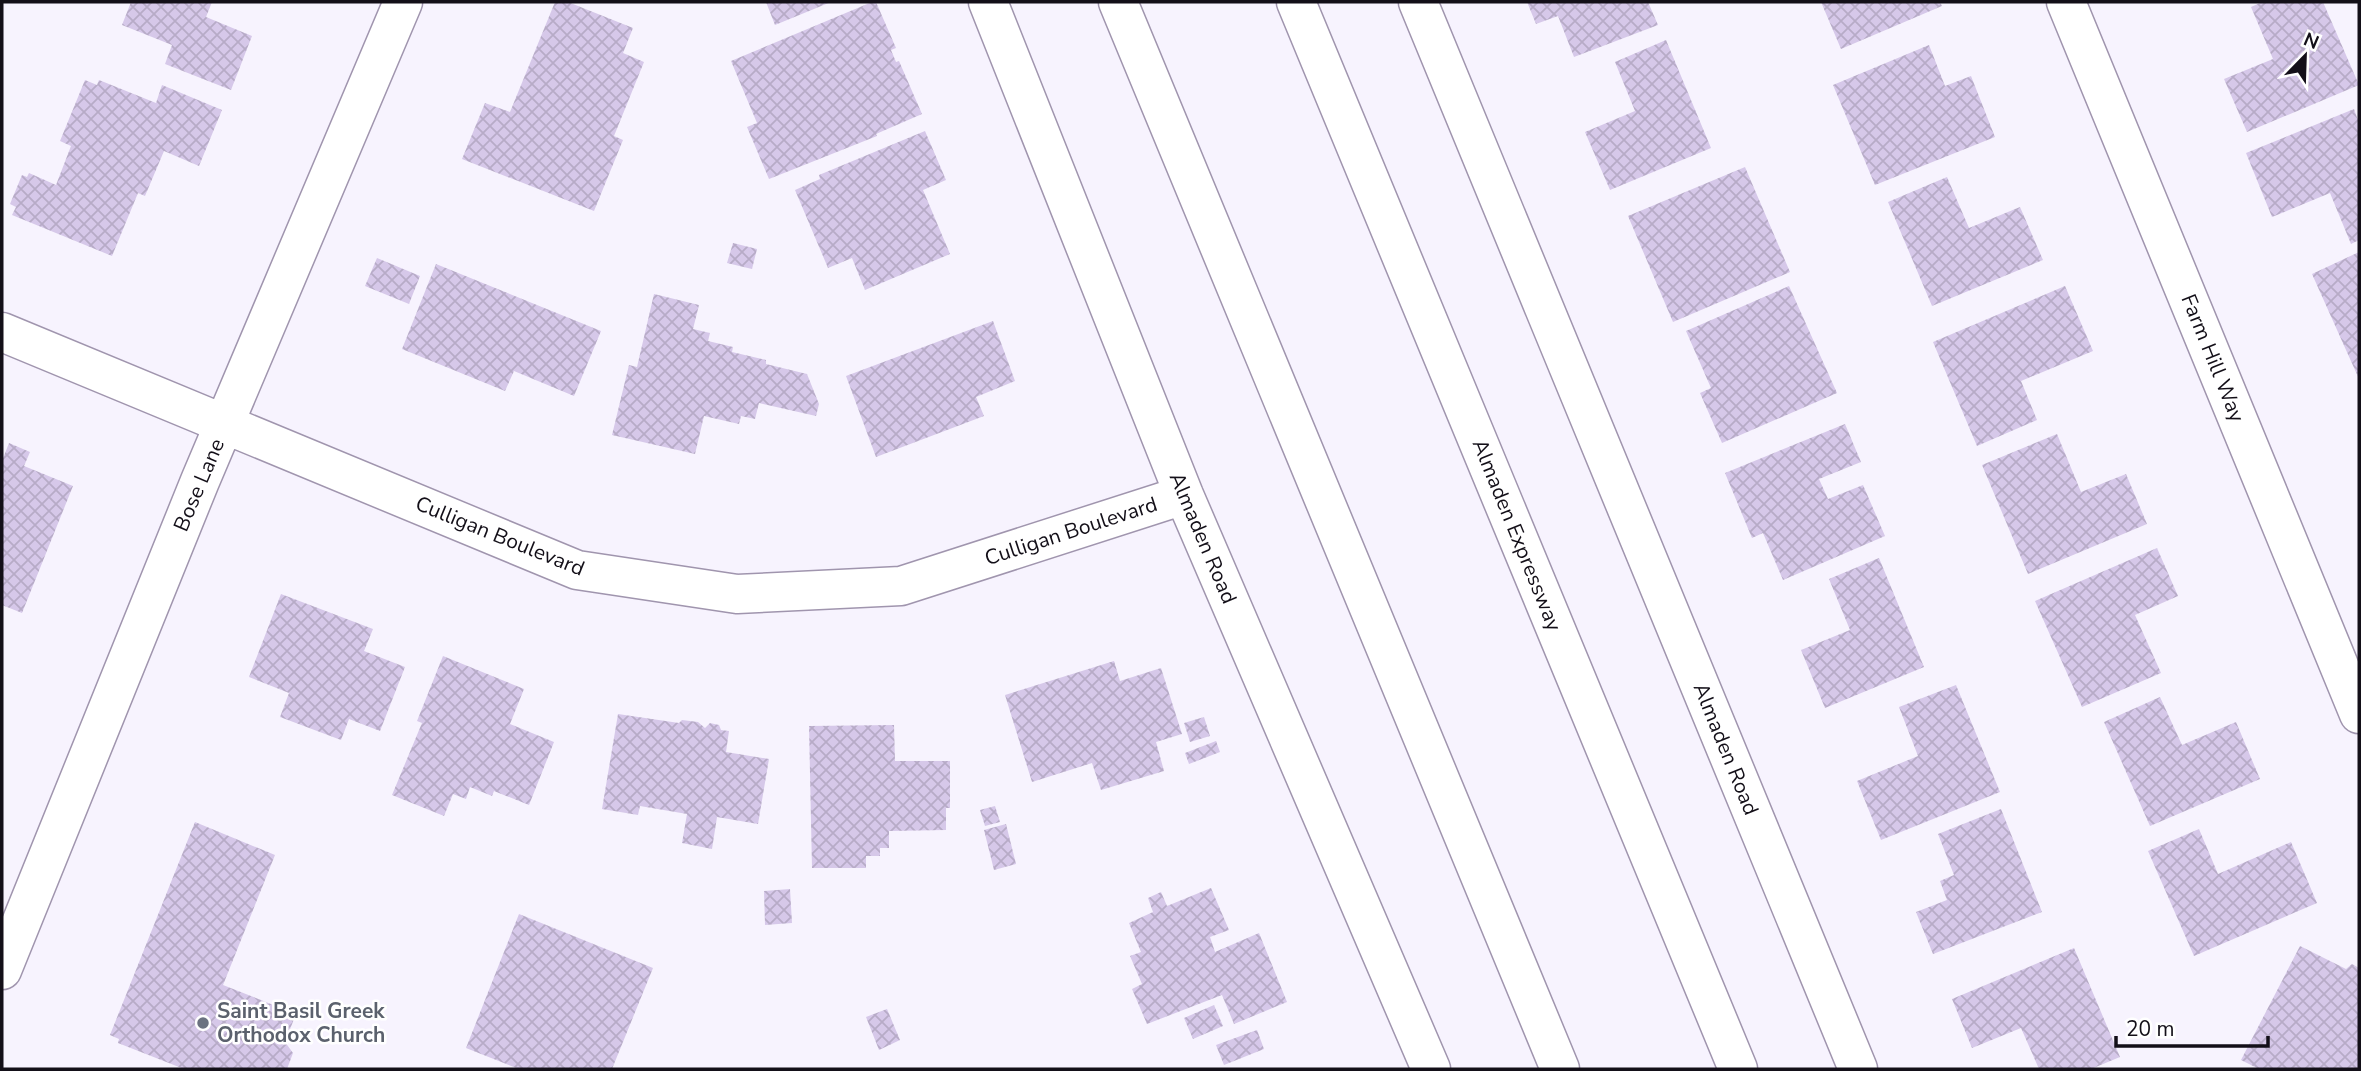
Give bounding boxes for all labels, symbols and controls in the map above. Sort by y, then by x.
north arrow [2270,21,2340,91]
text: N [2300,27,2323,56]
street label: Farm Hill Way [2175,290,2251,426]
street label: Bose Lane [167,434,231,536]
street label: Almaden Expressway [1466,435,1568,635]
street label: Almaden Road [1163,468,1243,608]
street label: Culligan Boulevard [411,489,589,583]
street label: Culligan Boulevard [981,490,1161,572]
street label: Almaden Road [1687,679,1765,819]
place label: Saint Basil Greek Orthodox Church [217,997,385,1049]
scale bar [2116,1004,2268,1048]
marker: Saint Basil Greek Orthodox Church [195,1015,211,1031]
text: 20 m [2126,1015,2175,1043]

